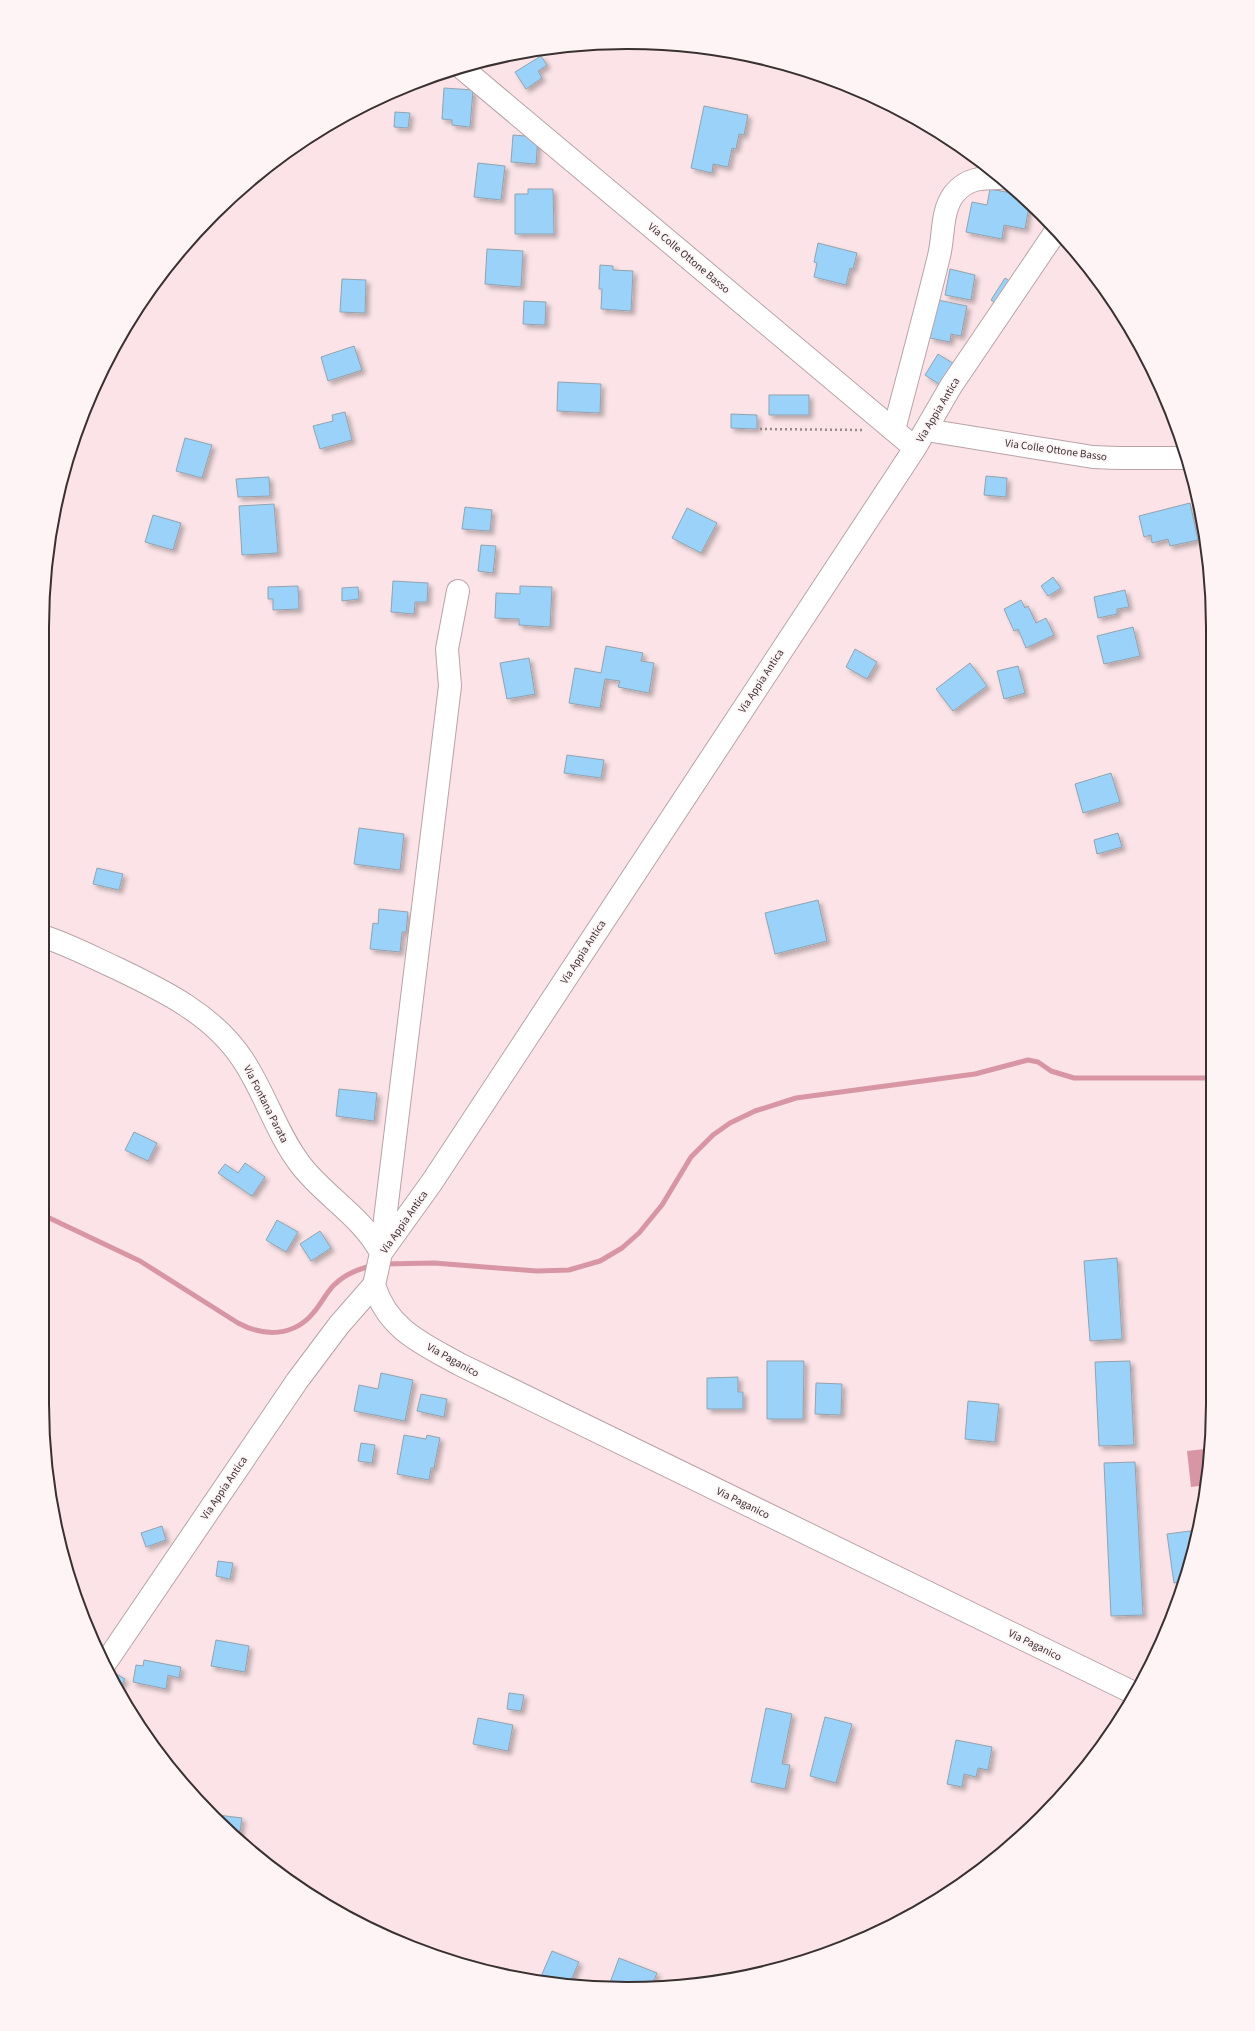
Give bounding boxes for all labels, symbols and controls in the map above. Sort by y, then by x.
street label: Via Colle Ottone Basso [645,219,733,297]
street label: Via Appia Antica [913,375,963,445]
street label: Via Colle Ottone Basso [1004,435,1108,465]
street label: Via Appia Antica [735,646,787,716]
street label: Via Appia Antica [557,917,609,987]
street label: Via Fontana Parata [240,1063,292,1145]
street label: Via Appia Antica [377,1188,431,1256]
street label: Via Paganico [424,1339,482,1381]
street label: Via Appia Antica [197,1453,251,1523]
street label: Via Paganico [714,1484,772,1522]
street label: Via Paganico [1006,1626,1064,1664]

